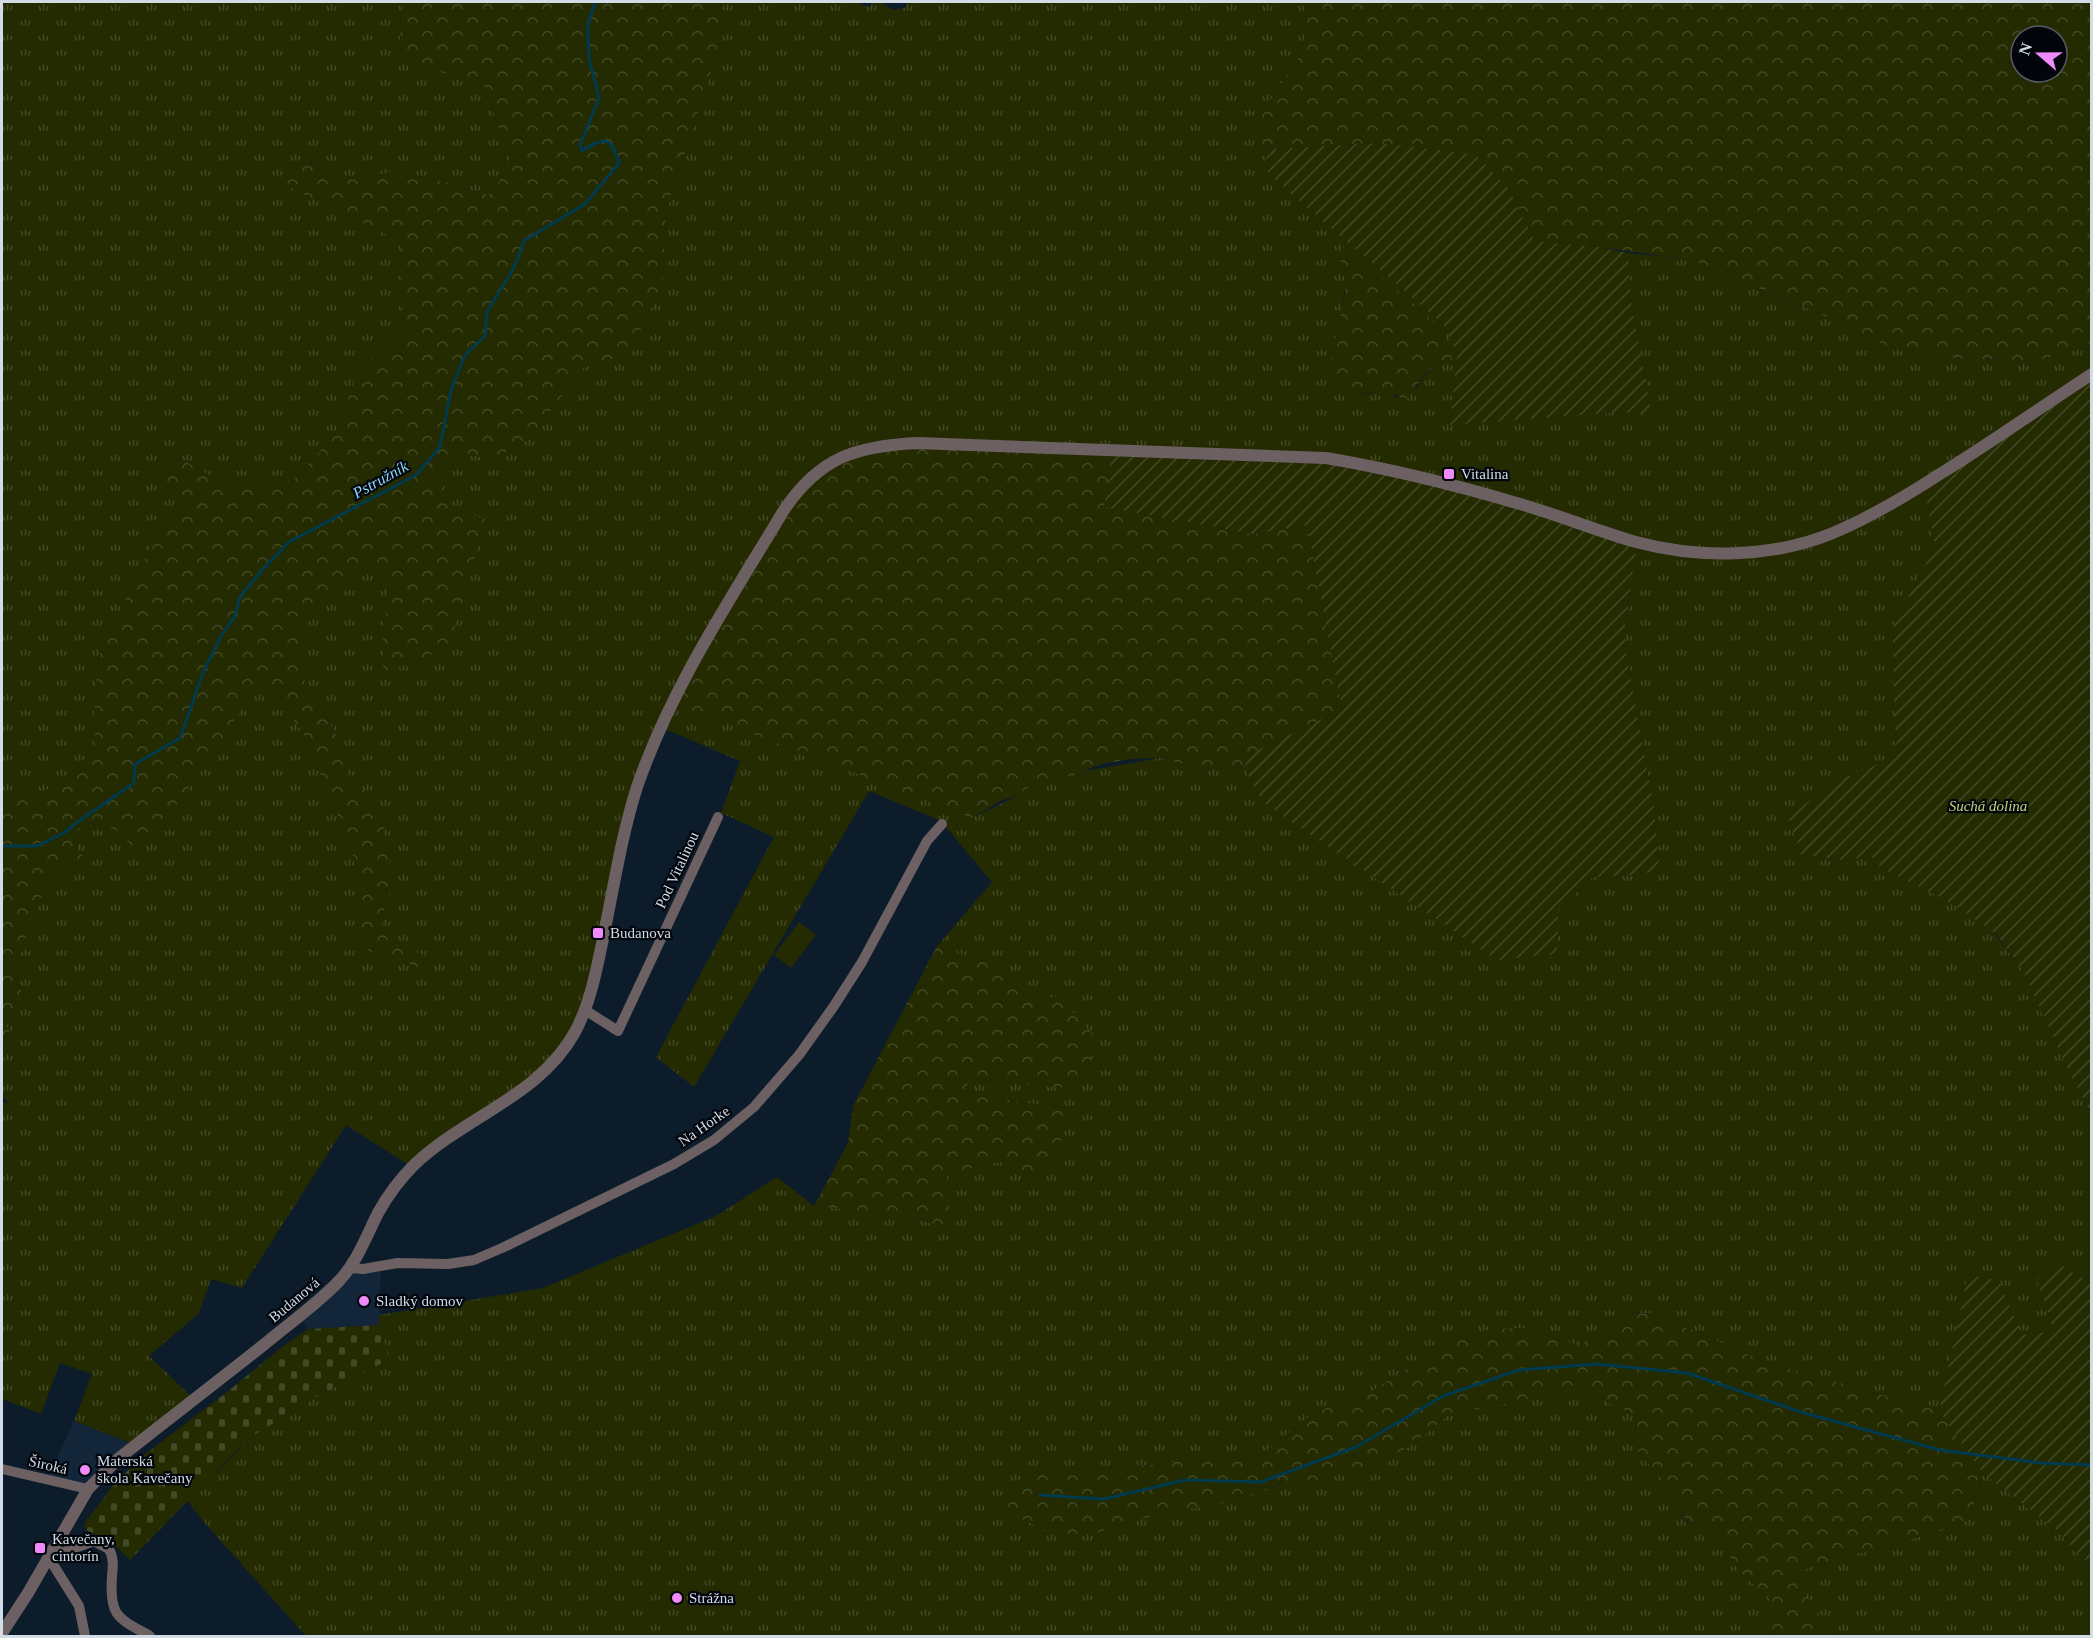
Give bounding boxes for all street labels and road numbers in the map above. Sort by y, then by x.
street label: Pod Vitalinou [652,829,702,911]
street label: Na Horke [675,1102,733,1149]
street label: Budanová [266,1274,323,1326]
street label: Široká [27,1453,69,1477]

